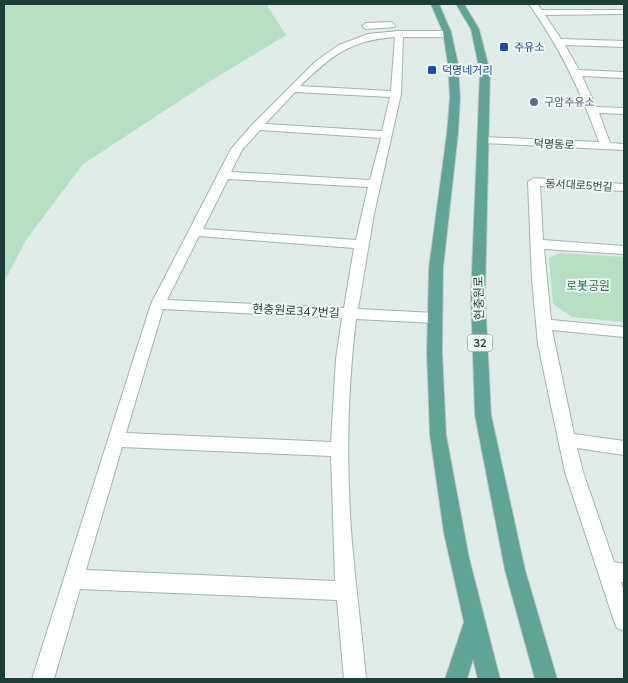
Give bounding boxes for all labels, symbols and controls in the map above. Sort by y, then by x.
place label: 주유소 [514,40,544,55]
marker: 주유소 [498,41,510,53]
place label: 덕명네거리 [442,63,493,78]
marker: 덕명네거리 [426,64,438,76]
place label: 구암주유소 [544,95,595,110]
marker: 구암주유소 [528,96,540,108]
street label: 덕명동로 [533,136,575,153]
street label: 동서대로5번길 [545,176,613,195]
street label: 현충원로 [471,276,487,320]
park label: 로봇공원 [566,278,610,294]
street label: 현충원로347번길 [252,301,340,321]
road number: 32 [468,334,492,352]

